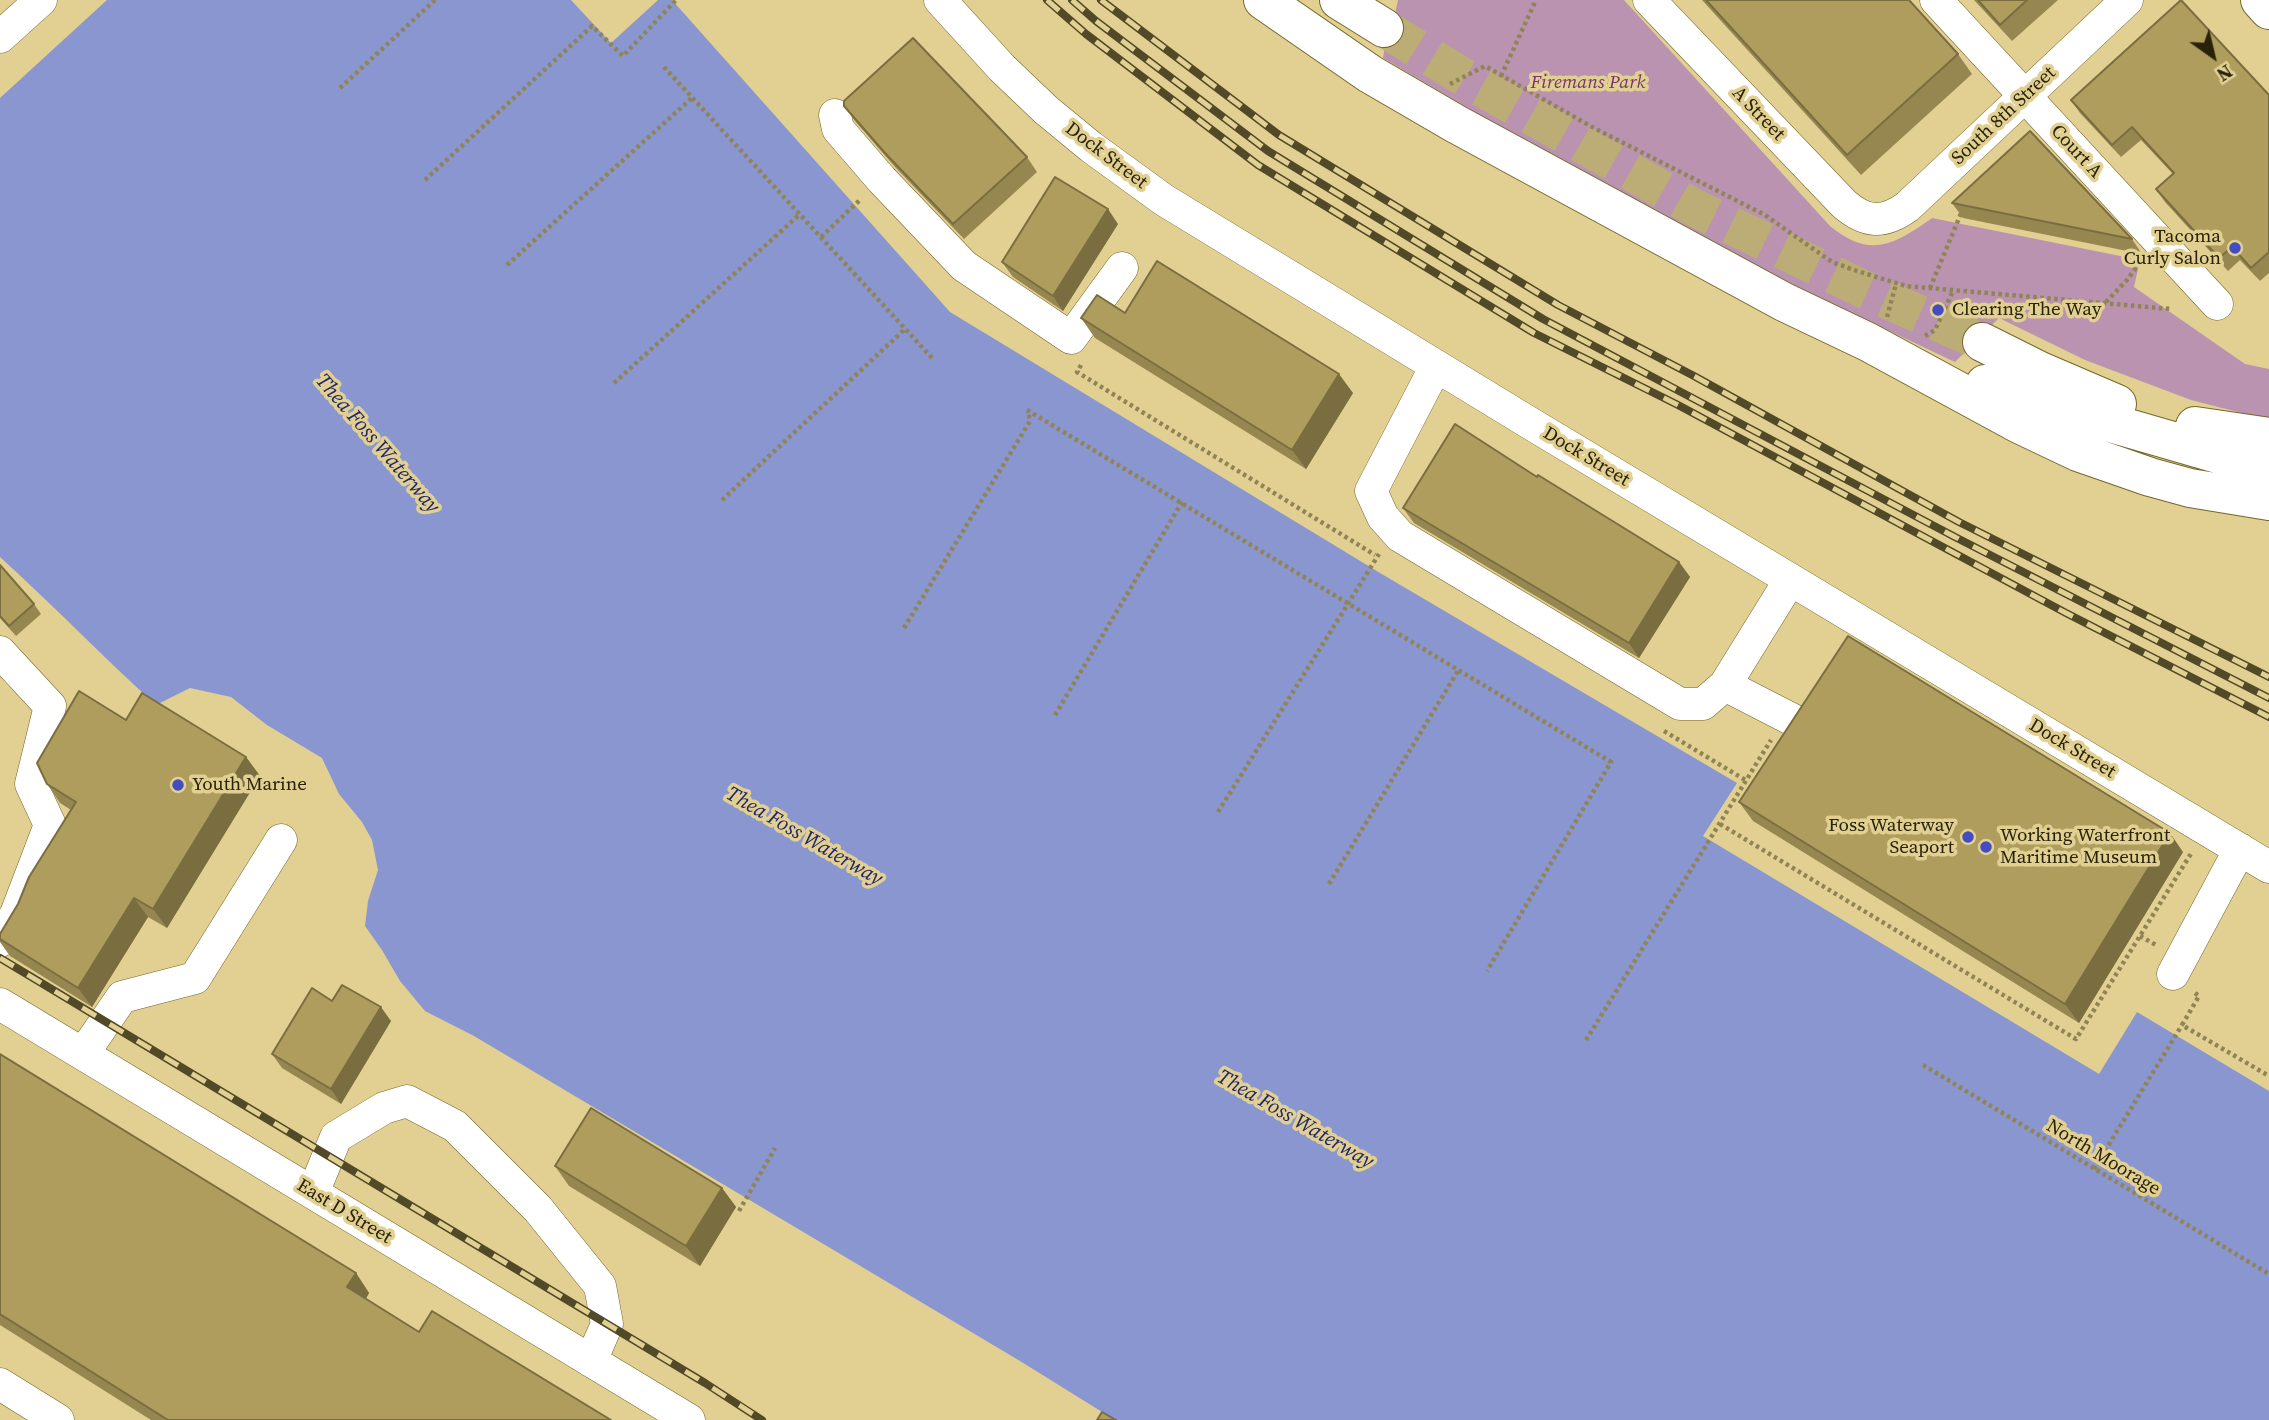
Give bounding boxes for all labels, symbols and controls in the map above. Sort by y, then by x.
north arrow [2178,21,2248,91]
text: N [2212,59,2238,88]
street label: South 8th Street [1947,62,2061,170]
park label: Firemans Park [1531,72,1645,94]
street label: A Street [1727,82,1789,146]
street label: Dock Street [1060,118,1152,194]
street label: Court A [2046,120,2106,184]
place label: Tacoma Curly Salon [2124,226,2221,270]
marker: Tacoma Curly Salon [2227,240,2243,256]
place label: Clearing The Way [1952,299,2101,321]
marker: Clearing The Way [1930,302,1946,318]
water label: Thea Foss Waterway [310,369,444,519]
street label: Dock Street [1539,422,1633,492]
street label: Dock Street [2025,714,2119,784]
place label: Youth Marine [192,774,307,796]
marker: Youth Marine [170,777,186,793]
water label: Thea Foss Waterway [721,782,887,892]
place label: Foss Waterway Seaport [1828,815,1954,859]
place label: Working Waterfront Maritime Museum [2000,825,2170,869]
marker: Foss Waterway Seaport [1960,829,1976,845]
marker: Working Waterfront Maritime Museum [1978,839,1994,855]
water label: Thea Foss Waterway [1212,1065,1378,1175]
street label: North Moorage [2042,1115,2164,1201]
street label: East D Street [292,1175,396,1249]

